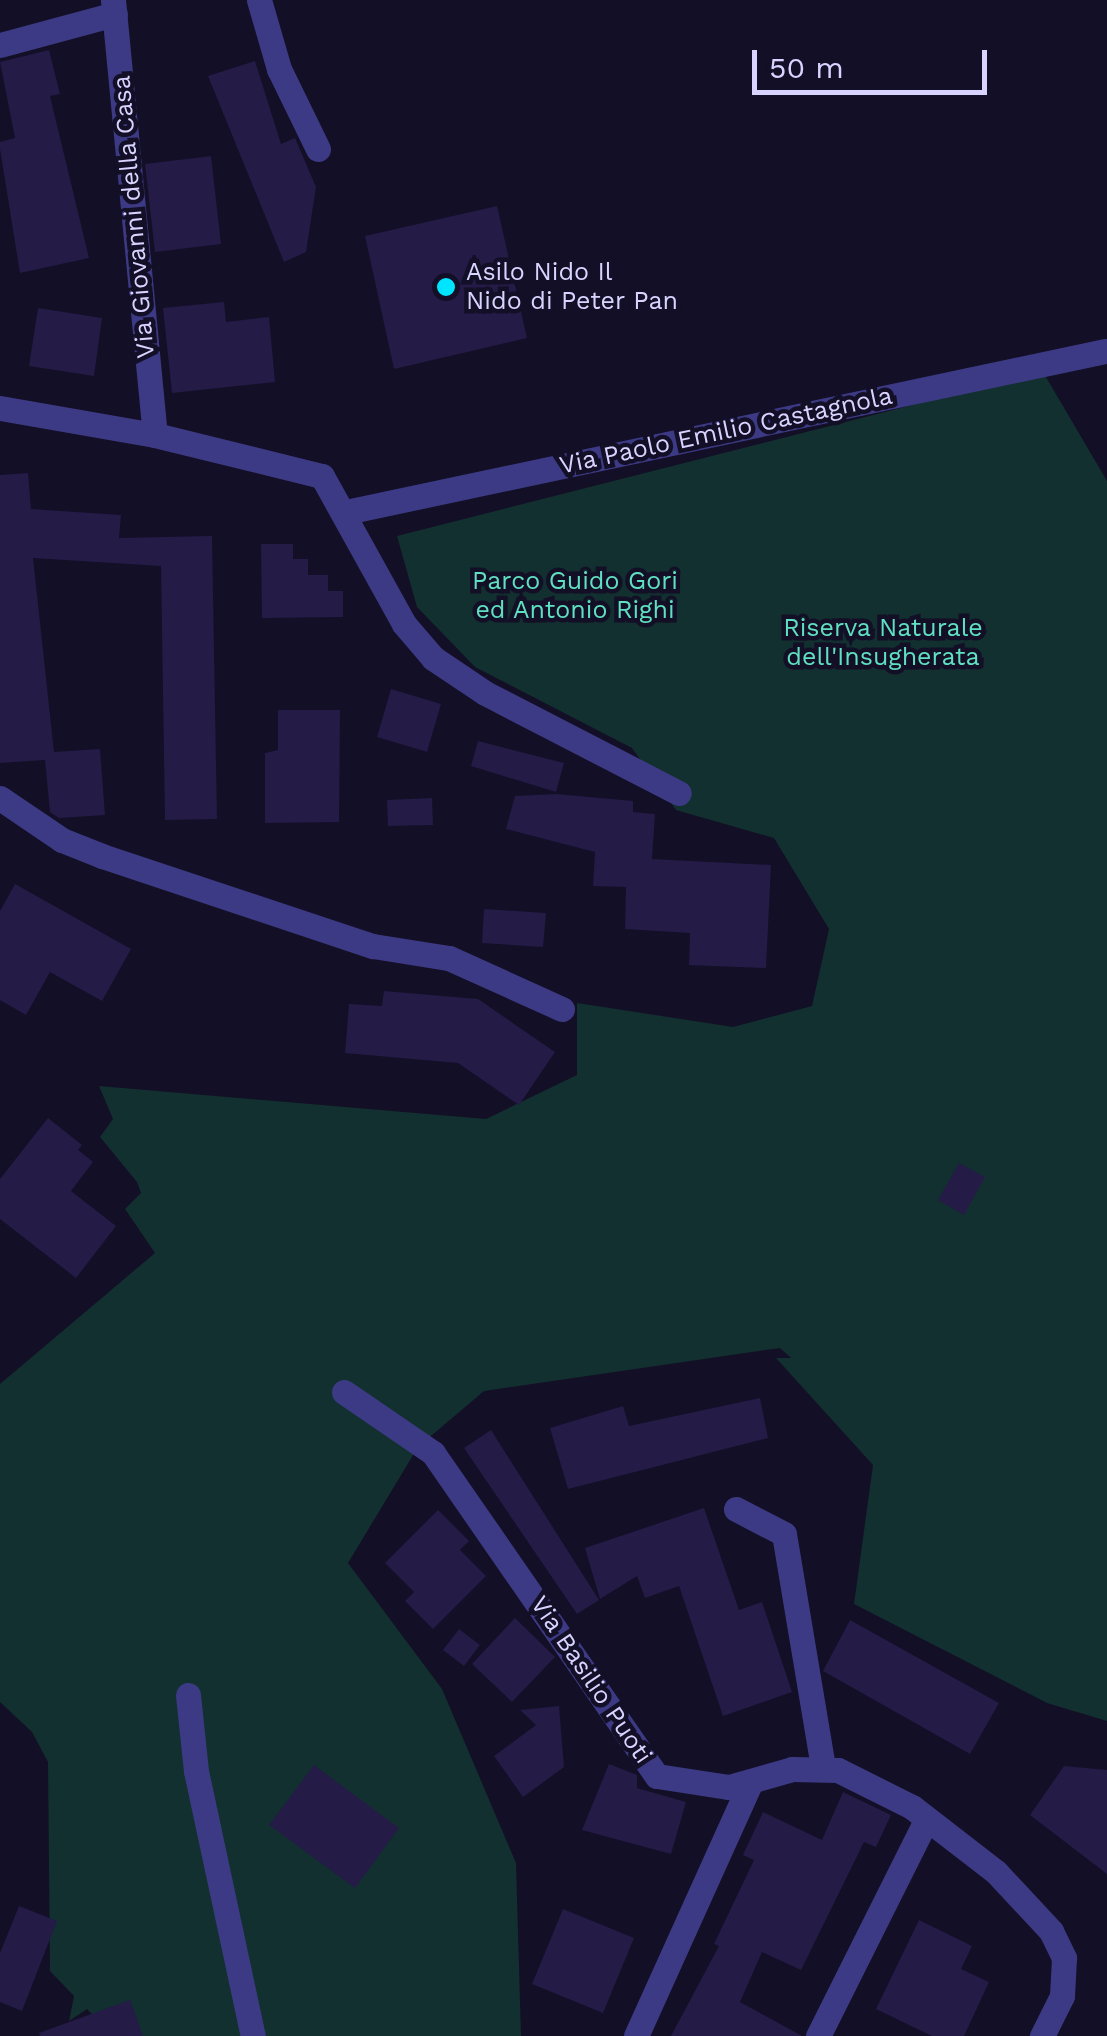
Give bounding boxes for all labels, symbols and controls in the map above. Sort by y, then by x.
scale bar [757,30,992,92]
text: 50 m [769,50,844,85]
street label: Via Giovanni della Casa [107,74,161,360]
place label: Asilo Nido Il Nido di Peter Pan [466,258,679,317]
marker: Asilo Nido Il Nido di Peter Pan [435,276,457,298]
street label: Via Paolo Emilio Castagnola [557,381,895,481]
park label: Parco Guido Gori ed Antonio Righi [472,567,678,626]
park label: Riserva Naturale dell'Insugherata [783,614,983,673]
street label: Via Basilio Puoti [524,1590,658,1770]

